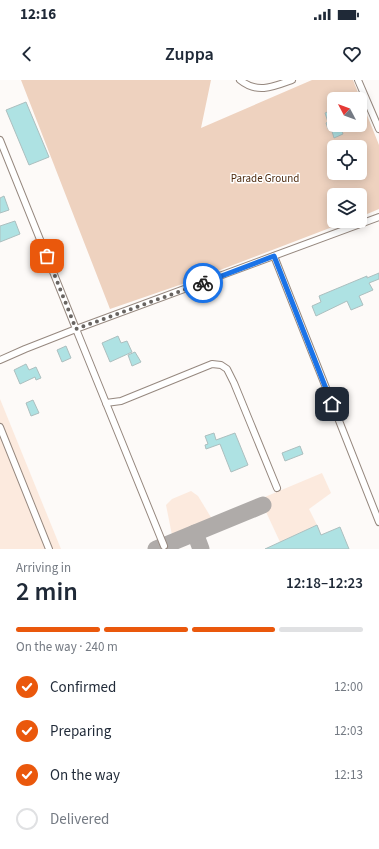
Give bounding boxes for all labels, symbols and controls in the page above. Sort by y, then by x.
text: 12:16 [20,4,56,25]
text: Zuppa [165,42,214,67]
icon: back [16,43,38,65]
icon: heart [341,43,363,65]
north arrow [327,92,367,132]
map controls [327,92,367,228]
button: locate [327,140,367,180]
park label: Parade Ground [231,171,299,186]
button: layers [327,188,367,228]
pin [30,239,64,273]
icon: bag [36,245,58,267]
courier [183,263,223,303]
icon: bike [192,272,214,294]
pin [315,387,349,421]
icon: home [321,393,343,415]
text: Arriving in [16,559,71,577]
text: 2 min [16,573,78,610]
text: 12:18–12:23 [286,573,363,594]
text: On the way · 240 m [16,638,118,656]
icon: check [16,676,38,698]
text: Confirmed [50,677,116,698]
text: 12:00 [334,678,363,696]
icon: check [16,720,38,742]
text: Preparing [50,721,111,742]
text: 12:03 [334,722,363,740]
icon: check [16,764,38,786]
text: On the way [50,765,120,786]
text: 12:13 [334,766,363,784]
text: Delivered [50,809,109,830]

